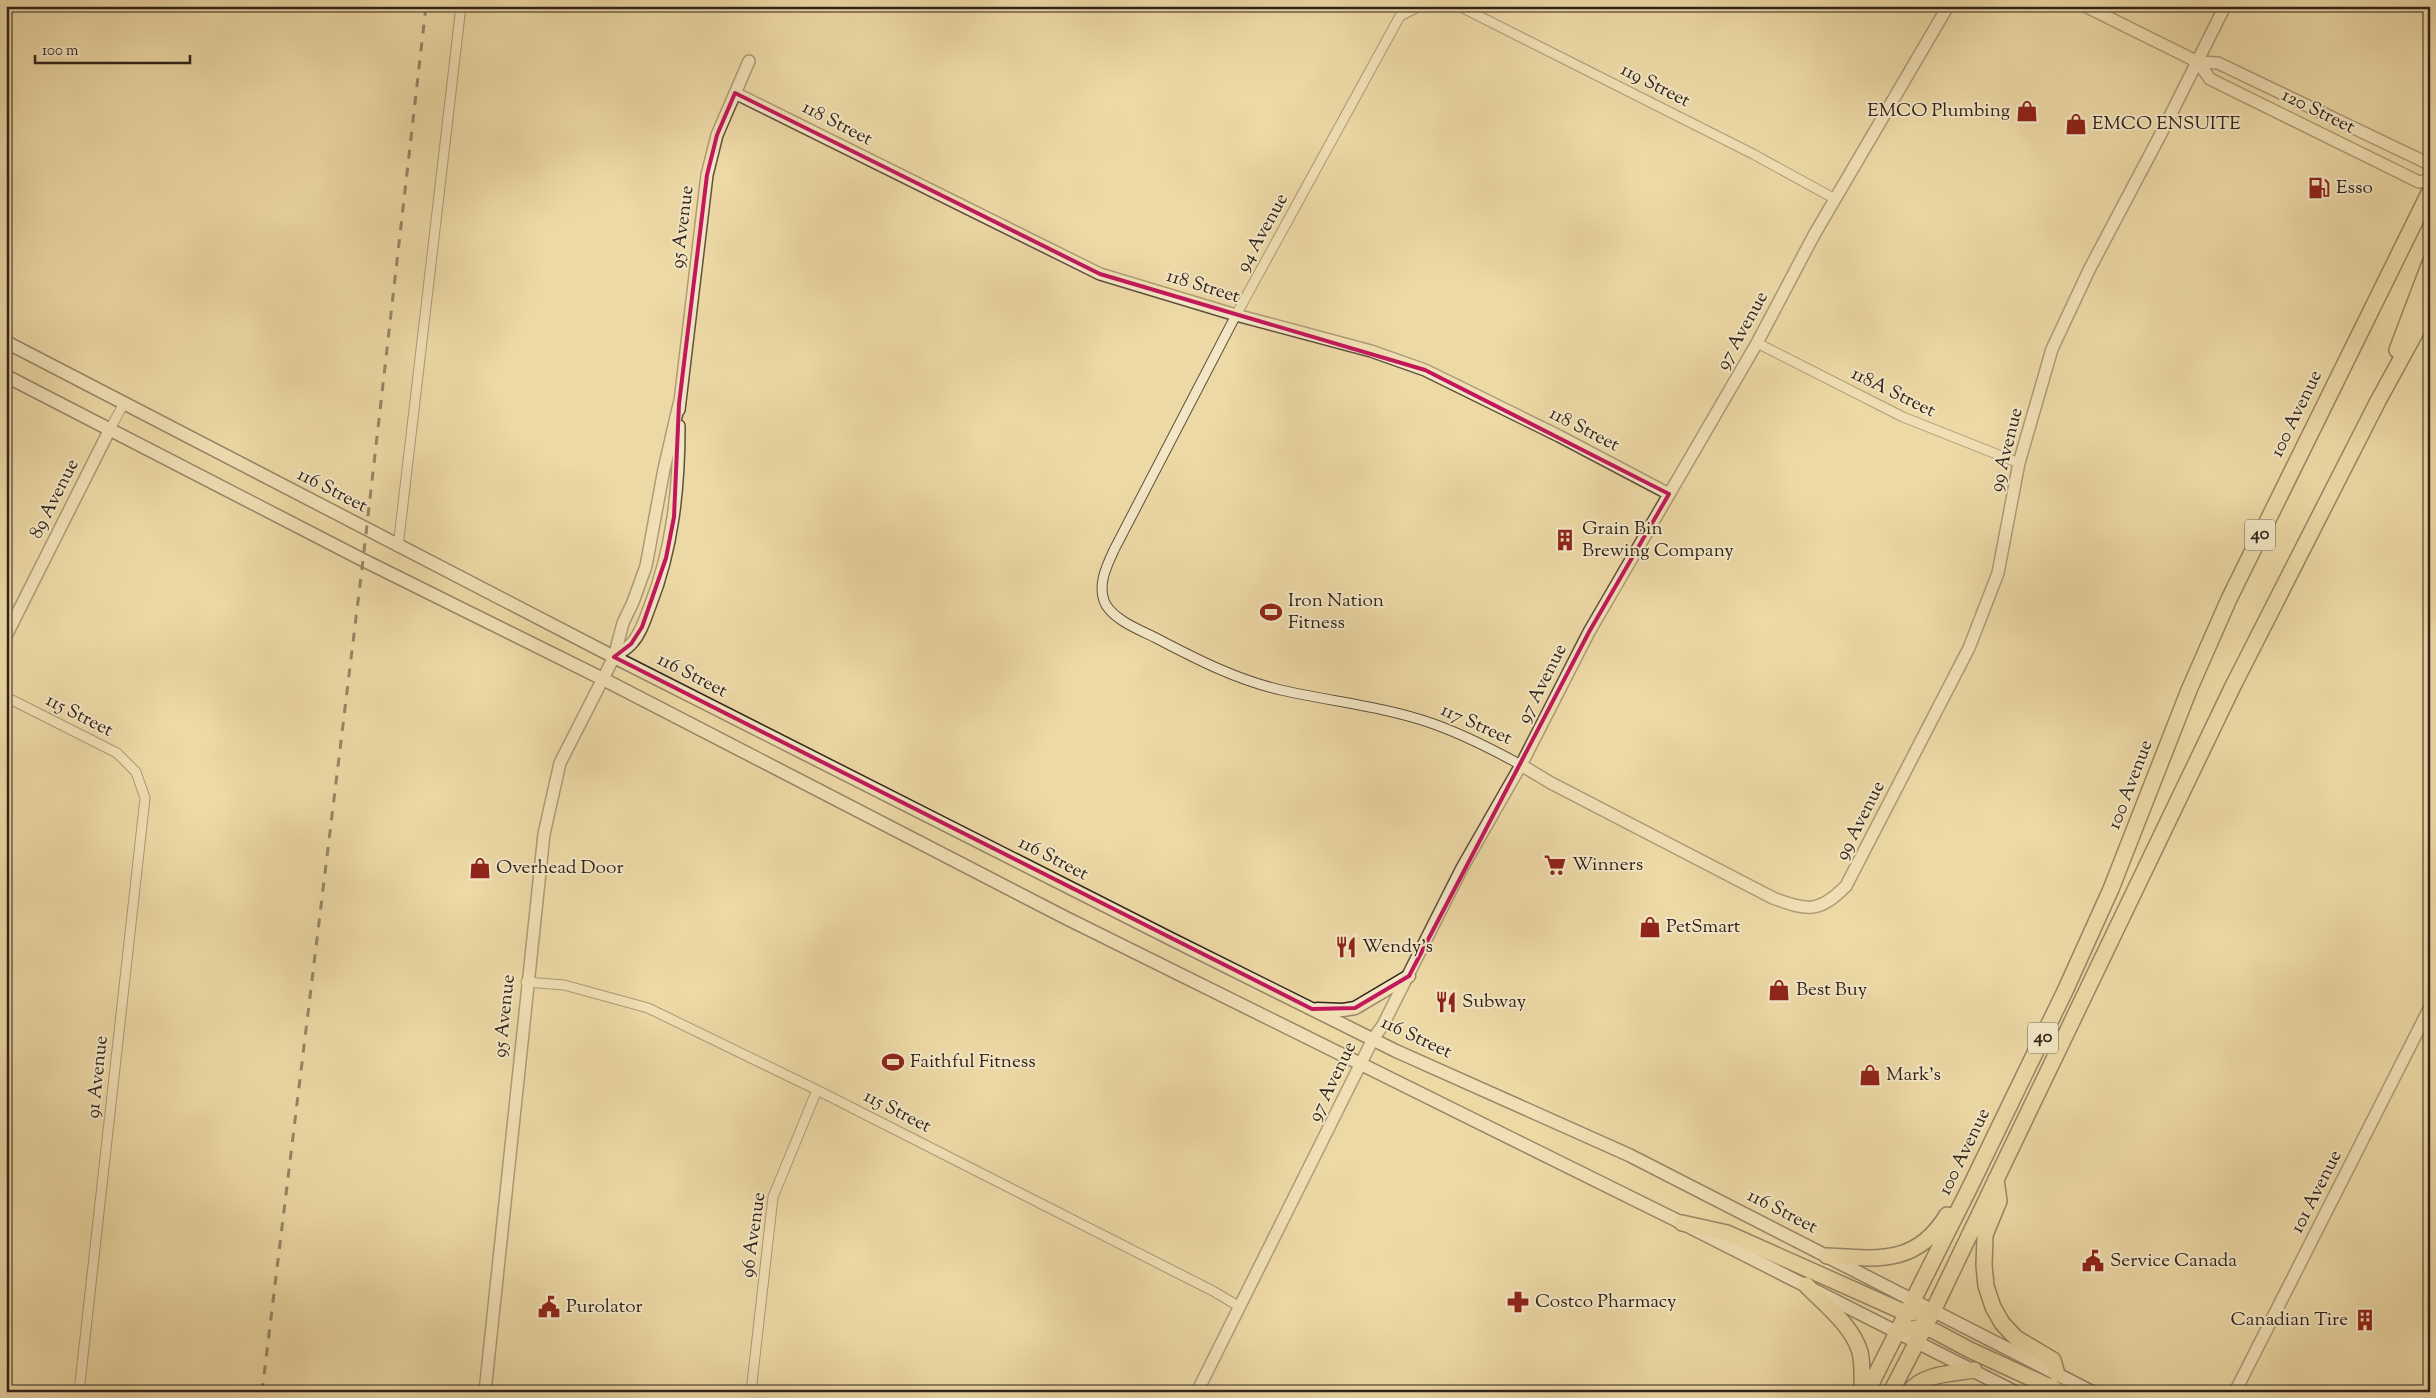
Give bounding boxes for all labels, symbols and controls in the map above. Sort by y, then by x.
scale bar [35,32,190,64]
text: 100 m [42,41,79,62]
street label: 119 Street [1615,57,1695,115]
street label: 120 Street [2277,83,2360,142]
street label: 118 Street [797,95,877,153]
place label: EMCO Plumbing [1867,98,2010,125]
shop icon: EMCO Plumbing [2014,98,2040,124]
shop icon: EMCO ENSUITE [2063,111,2089,137]
place label: EMCO ENSUITE [2092,111,2241,138]
fuel station icon: Esso [2306,175,2332,201]
place label: Esso [2336,175,2373,202]
street label: 95 Avenue [665,184,702,270]
street label: 94 Avenue [1230,189,1296,277]
street label: 118 Street [1163,263,1244,311]
street label: 97 Avenue [1710,287,1776,375]
street label: 118A Street [1846,361,1940,425]
street label: 100 Avenue [2264,366,2330,462]
street label: 118 Street [1544,401,1624,459]
street label: 99 Avenue [1983,405,2031,495]
street label: 89 Avenue [23,454,87,544]
street label: 116 Street [292,462,372,520]
place label: Grain Bin Brewing Company [1582,516,1734,565]
road number: 40 [2245,520,2275,550]
building icon: Grain Bin Brewing Company [1552,527,1578,553]
place label: Iron Nation Fitness [1288,588,1384,637]
sports icon: Iron Nation Fitness [1258,599,1284,625]
street label: 97 Avenue [1511,639,1575,729]
street label: 116 Street [652,647,732,705]
street label: 115 Street [41,688,118,745]
street label: 117 Street [1436,697,1516,753]
street label: 100 Avenue [2102,736,2160,834]
street label: 99 Avenue [1829,776,1893,865]
street label: 116 Street [1013,830,1093,888]
supermarket icon: Winners [1542,852,1568,878]
place label: Winners [1572,852,1643,879]
shop icon: Overhead Door [467,855,493,881]
place label: Overhead Door [496,855,624,882]
shop icon: PetSmart [1637,914,1663,940]
place label: PetSmart [1666,914,1741,941]
restaurant icon: Wendy's [1333,934,1359,960]
place label: Wendy's [1362,934,1433,961]
street label: 95 Avenue [487,973,523,1059]
shop icon: Best Buy [1766,977,1792,1003]
place label: Best Buy [1796,977,1868,1004]
restaurant icon: Subway [1433,989,1459,1015]
place label: Subway [1462,989,1527,1016]
street label: 116 Street [1376,1010,1456,1066]
road number: 40 [2028,1022,2058,1054]
street label: 91 Avenue [80,1034,116,1120]
street label: 97 Avenue [1302,1037,1364,1127]
sports icon: Faithful Fitness [880,1049,906,1075]
place label: Faithful Fitness [910,1049,1036,1076]
shop icon: Mark's [1857,1062,1883,1088]
place label: Mark's [1886,1062,1941,1089]
street label: 115 Street [859,1084,936,1141]
street label: 100 Avenue [1932,1104,1998,1200]
street label: 101 Avenue [2285,1146,2350,1238]
street label: 116 Street [1742,1183,1822,1241]
street label: 96 Avenue [735,1190,773,1280]
public building icon: Service Canada [2080,1248,2106,1274]
place label: Service Canada [2110,1248,2237,1275]
pharmacy icon: Costco Pharmacy [1505,1289,1531,1315]
place label: Costco Pharmacy [1535,1289,1677,1316]
public building icon: Purolator [536,1294,562,1320]
place label: Purolator [566,1294,643,1321]
place label: Canadian Tire [2231,1307,2348,1334]
building icon: Canadian Tire [2352,1307,2378,1333]

